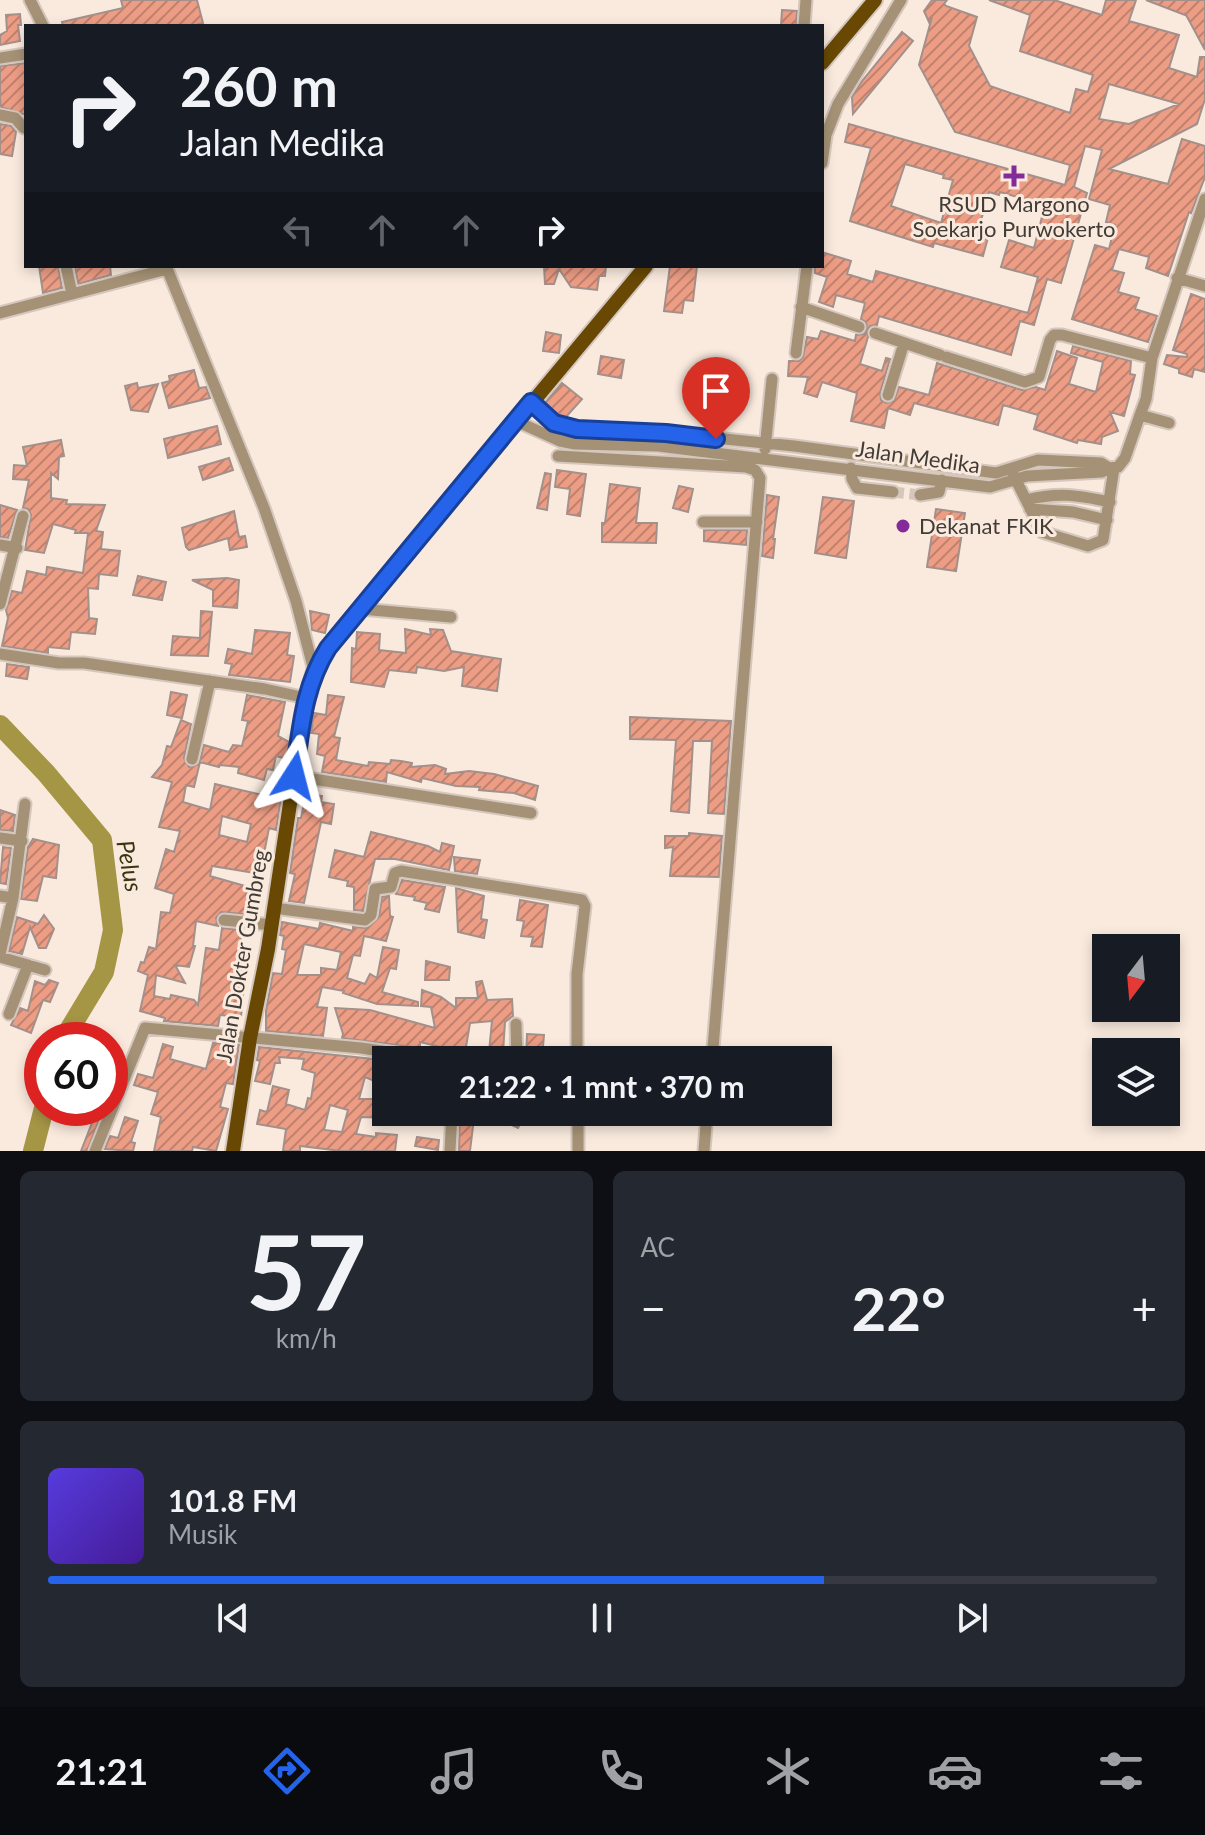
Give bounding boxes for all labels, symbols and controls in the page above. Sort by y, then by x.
text: 260 m [180,52,338,119]
icon: right [48,56,152,160]
text: Jalan Medika [180,120,385,164]
marker: RSUD Margono Soekarjo Purwokerto [1003,165,1025,187]
place label: RSUD Margono Soekarjo Purwokerto [913,190,1115,242]
icon: left [276,208,320,252]
icon: ahead [360,208,404,252]
icon: ahead [444,208,488,252]
icon: right [528,208,572,252]
pin [682,357,750,439]
icon: arrive [694,369,738,413]
street label: Jalan Medika [854,434,982,479]
place label: Dekanat FKIK [919,512,1054,539]
marker: Dekanat FKIK [894,517,912,535]
position arrow [252,734,336,818]
water label: Pelus [111,837,150,894]
street label: Jalan Dokter Gumbreg [209,847,274,1065]
north arrow [1092,934,1180,1022]
map controls [1092,934,1180,1126]
speed limit sign: 60 [24,1022,128,1126]
button: layers [1092,1038,1180,1126]
text: 21:22 · 1 mnt · 370 m [459,1068,745,1104]
text: 57 [246,1207,367,1332]
text: AC [641,1231,675,1263]
text: 22° [851,1272,946,1344]
text: − [641,1282,666,1334]
text: + [1131,1282,1157,1334]
text: km/h [276,1322,337,1354]
text: 101.8 FM [168,1482,297,1518]
text: Musik [168,1518,237,1550]
icon: previous [211,1596,255,1640]
icon: pause [580,1596,624,1640]
icon: next [950,1596,994,1640]
icon: directions [259,1743,315,1799]
icon: music [426,1743,482,1799]
icon: phone [593,1743,649,1799]
icon: climate [760,1743,816,1799]
icon: car [927,1743,983,1799]
icon: filters [1093,1743,1149,1799]
text: 21:21 [55,1749,148,1793]

